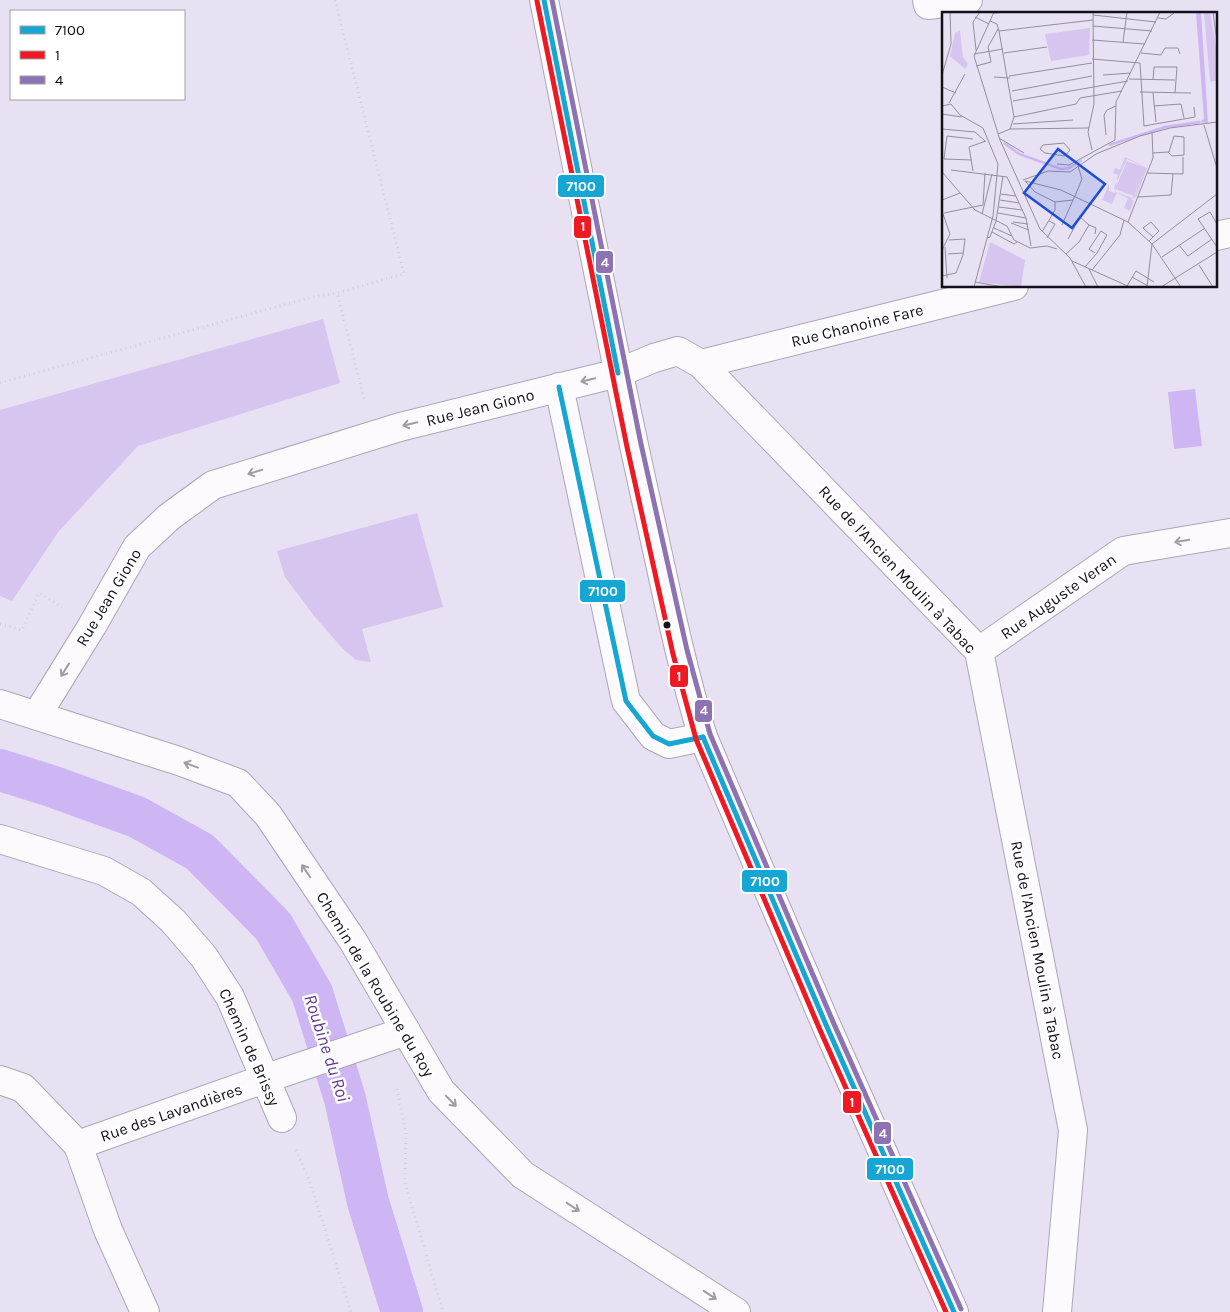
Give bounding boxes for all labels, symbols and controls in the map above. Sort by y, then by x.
legend [10,10,185,100]
inset map [942,12,1218,288]
text: 7100 [55,21,85,39]
text: 1 [55,46,60,64]
text: 4 [55,71,64,89]
line badge: 7100 [557,174,605,198]
text: 7100 [566,178,596,195]
line badge: 1 [573,215,592,239]
text: 1 [581,218,586,235]
line badge: 4 [595,250,614,274]
text: 4 [601,254,610,271]
street label: Rue Chanoine Fare [789,300,925,351]
one-way arrow [581,376,597,385]
street label: Rue Jean Giono [424,385,536,430]
one-way arrow [403,420,419,429]
one-way arrow [247,467,263,477]
street label: Rue de l'Ancien Moulin à Tabac [815,482,980,657]
one-way arrow [1174,536,1190,546]
street label: Rue Jean Giono [72,545,145,650]
street label: Rue Auguste Veran [997,549,1120,643]
line badge: 7100 [579,579,626,603]
text: 7100 [588,583,618,600]
unlabelled marker [662,620,672,630]
one-way arrow [59,662,69,676]
line badge: 1 [669,664,689,688]
text: 1 [677,668,682,685]
line badge: 4 [694,699,713,723]
text: 4 [700,702,709,719]
one-way arrow [183,760,199,769]
street label: Rue de l'Ancien Moulin à Tabac [1007,839,1068,1061]
one-way arrow [301,865,311,879]
line badge: 7100 [741,869,788,893]
text: 7100 [750,873,780,890]
street label: Chemin de la Roubine du Roy [313,888,439,1081]
street label: Chemin de Brissy [215,985,284,1109]
water label: Roubine du Roi [299,991,355,1105]
street label: Rue des Lavandières [98,1079,245,1146]
line badge: 1 [842,1090,862,1114]
text: 1 [850,1094,855,1111]
one-way arrow [445,1095,457,1107]
line badge: 4 [873,1121,892,1145]
text: 4 [879,1125,888,1142]
line badge: 7100 [866,1157,914,1181]
text: 7100 [875,1161,905,1178]
one-way arrow [566,1203,580,1213]
one-way arrow [703,1290,717,1300]

